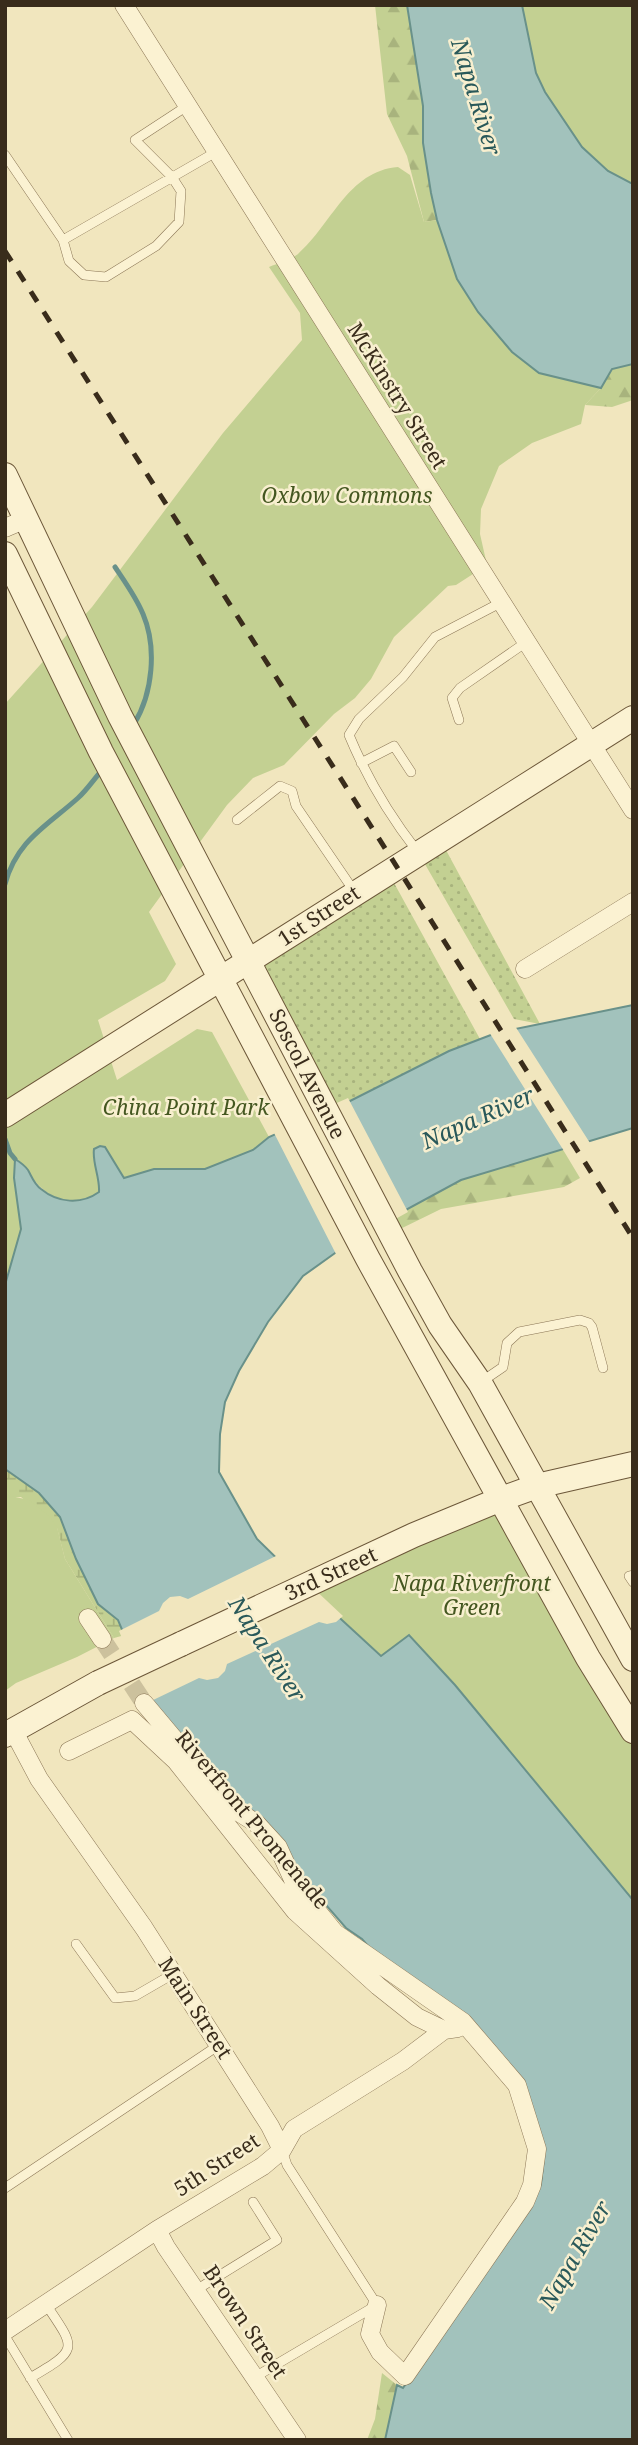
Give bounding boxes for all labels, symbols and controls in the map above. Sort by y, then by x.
water label: Napa River [444,34,510,159]
street label: McKinstry Street [342,317,454,474]
park label: Oxbow Commons [262,481,433,509]
street label: 1st Street [272,878,365,952]
street label: Soscol Avenue [263,1004,353,1143]
water label: Napa River [415,1078,539,1157]
park label: China Point Park [103,1093,270,1121]
street label: 3rd Street [280,1540,381,1607]
park label: Napa Riverfront Green [392,1569,551,1621]
water label: Napa River [221,1589,314,1708]
street label: Riverfront Promenade [170,1724,336,1915]
street label: Main Street [153,1951,239,2064]
street label: 5th Street [168,2126,265,2202]
water label: Napa River [530,2194,618,2315]
street label: Brown Street [197,2259,294,2384]

